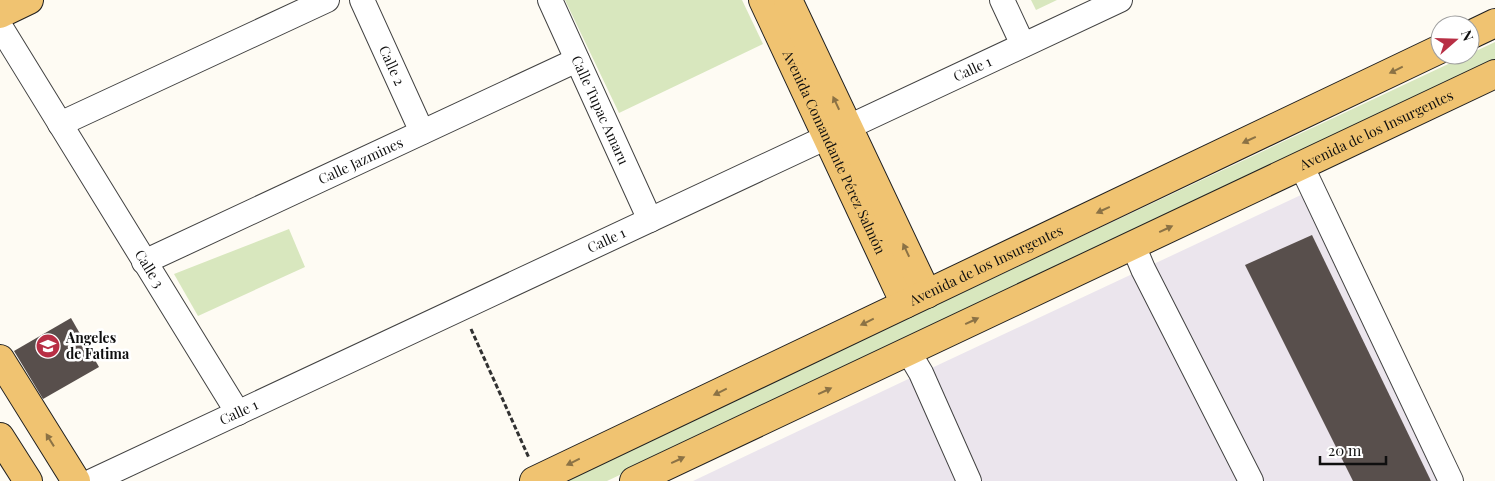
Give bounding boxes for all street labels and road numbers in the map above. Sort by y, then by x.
street label: Calle 2 [375,42,410,89]
street label: Avenida Comandante Pérez Salmón [778,46,891,258]
street label: Calle 1 [950,51,994,86]
street label: Calle Tupac Amaru [567,52,634,168]
street label: Avenida de los Insurgentes [1295,85,1456,175]
street label: Calle Jazmines [315,133,406,188]
street label: Avenida de los Insurgentes [905,220,1066,310]
street label: Calle 1 [584,223,629,257]
street label: Calle 3 [131,246,169,291]
street label: Calle 1 [216,395,261,429]

